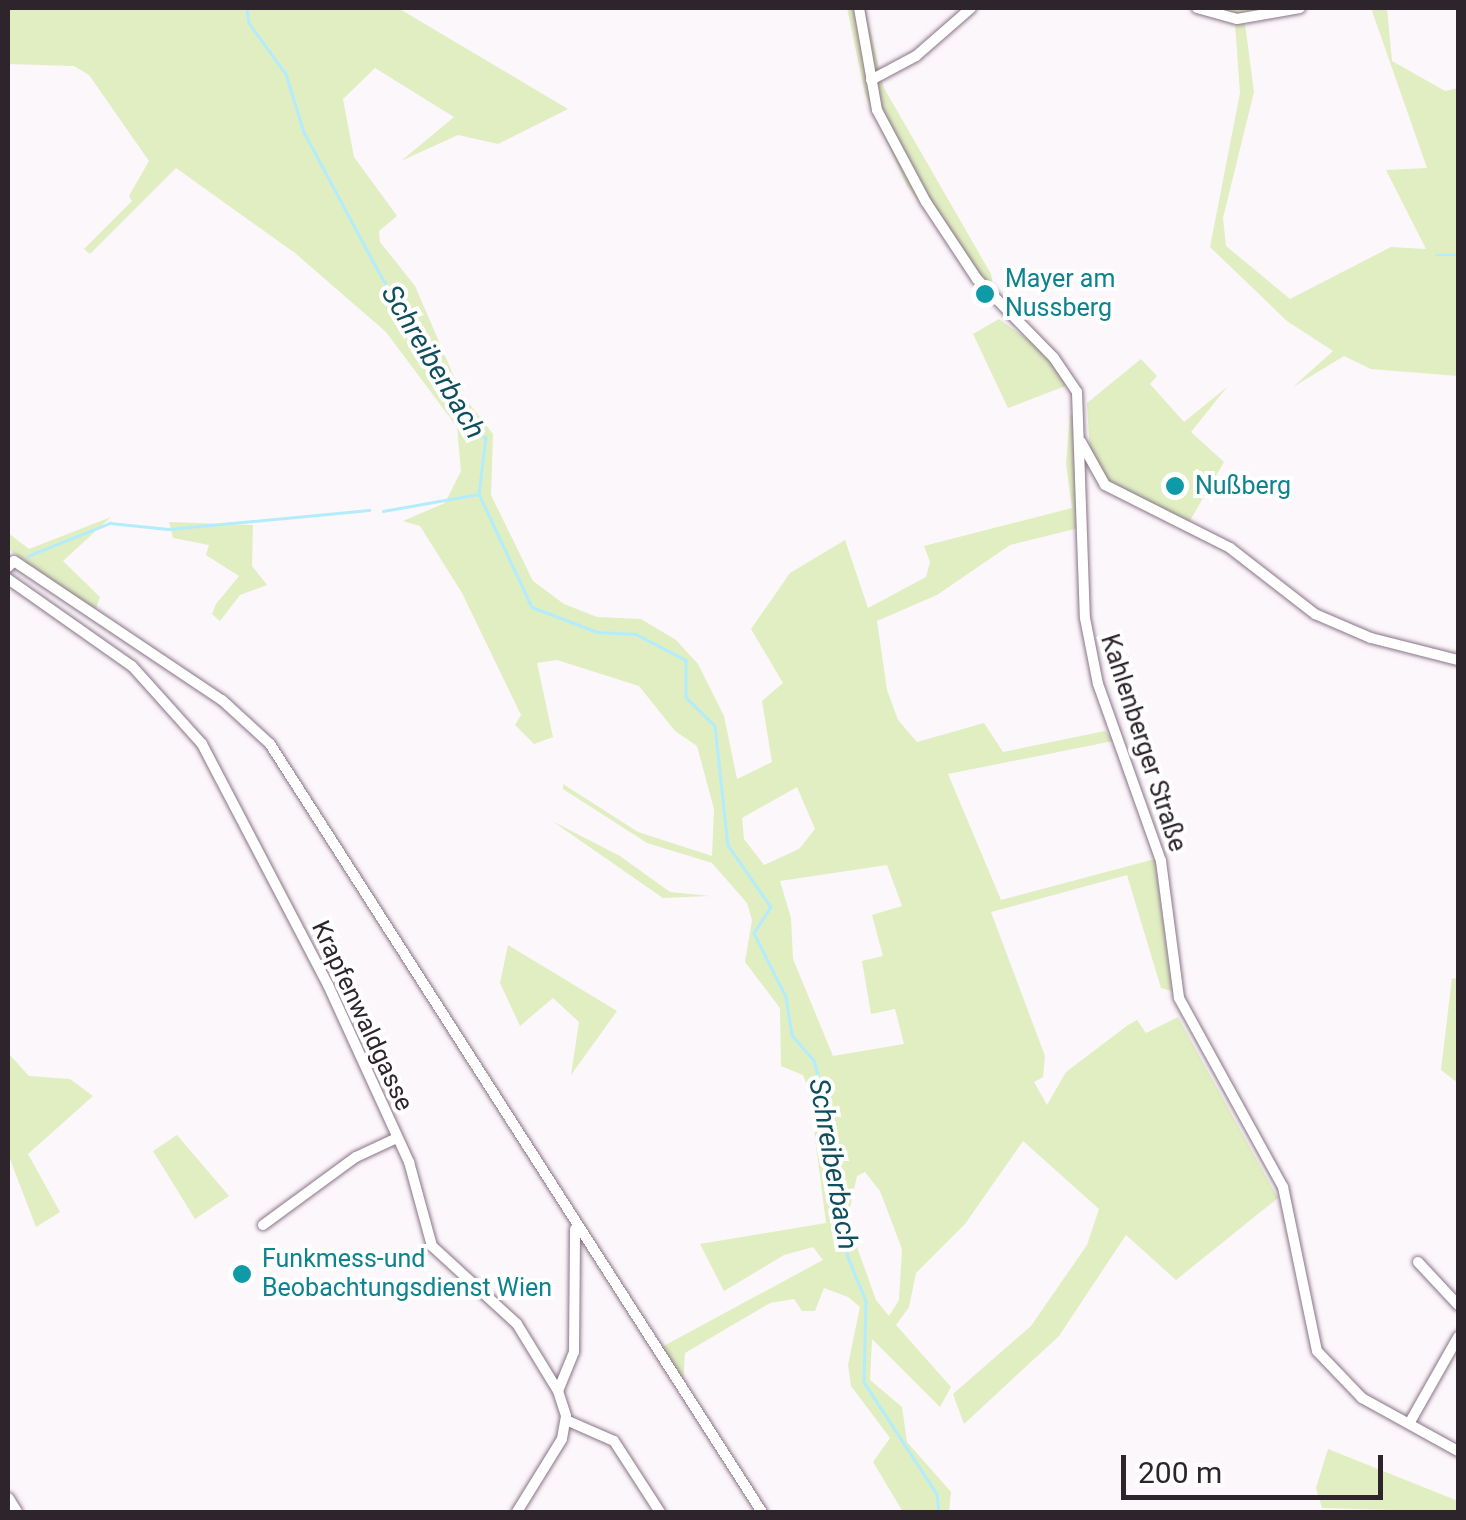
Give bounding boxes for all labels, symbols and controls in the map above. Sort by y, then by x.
place label: Mayer am Nussberg [1005,265,1115,324]
water label: Schreiberbach [374,279,492,445]
marker: Mayer am Nussberg [974,283,996,305]
place label: Nußberg [1195,471,1291,501]
marker: Nußberg [1164,475,1186,497]
street label: Kahlenberger Straße [1094,631,1192,855]
street label: Krapfenwaldgasse [305,916,419,1116]
water label: Schreiberbach [801,1076,865,1252]
place label: Funkmess-und Beobachtungsdienst Wien [262,1245,552,1304]
marker: Funkmess-und Beobachtungsdienst Wien [231,1263,253,1285]
scale bar [1126,1435,1388,1497]
text: 200 m [1138,1455,1222,1490]

